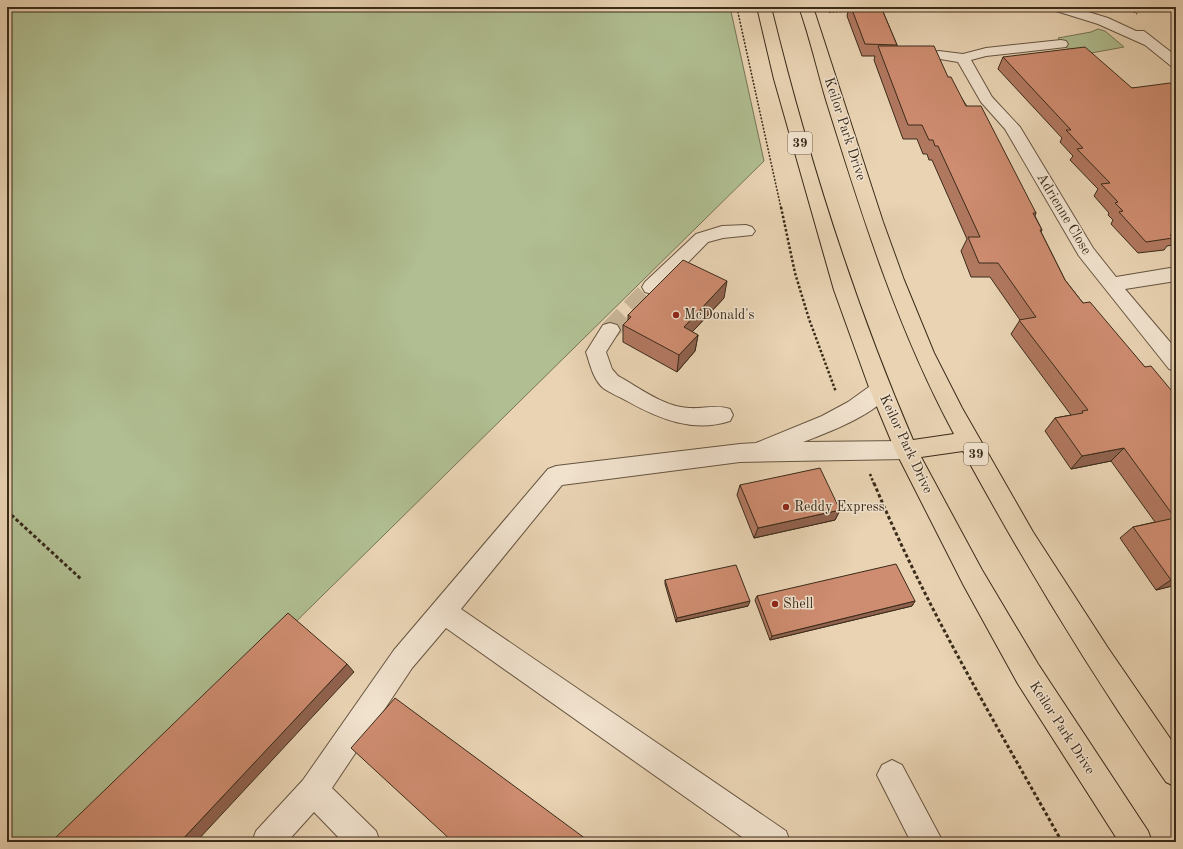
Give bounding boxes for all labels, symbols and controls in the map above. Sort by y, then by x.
street label: Keilor Park Drive [822,76,868,182]
road number: 39 [788,132,812,154]
street label: Adrienne Close [1034,171,1094,257]
place label: McDonald's [684,308,755,322]
marker: McDonald's [671,310,681,320]
street label: Keilor Park Drive [877,392,935,496]
road number: 39 [964,443,988,465]
place label: Reddy Express [794,500,885,514]
marker: Reddy Express [781,502,791,512]
place label: Shell [783,597,814,611]
marker: Shell [770,599,780,609]
street label: Keilor Park Drive [1027,679,1097,777]

